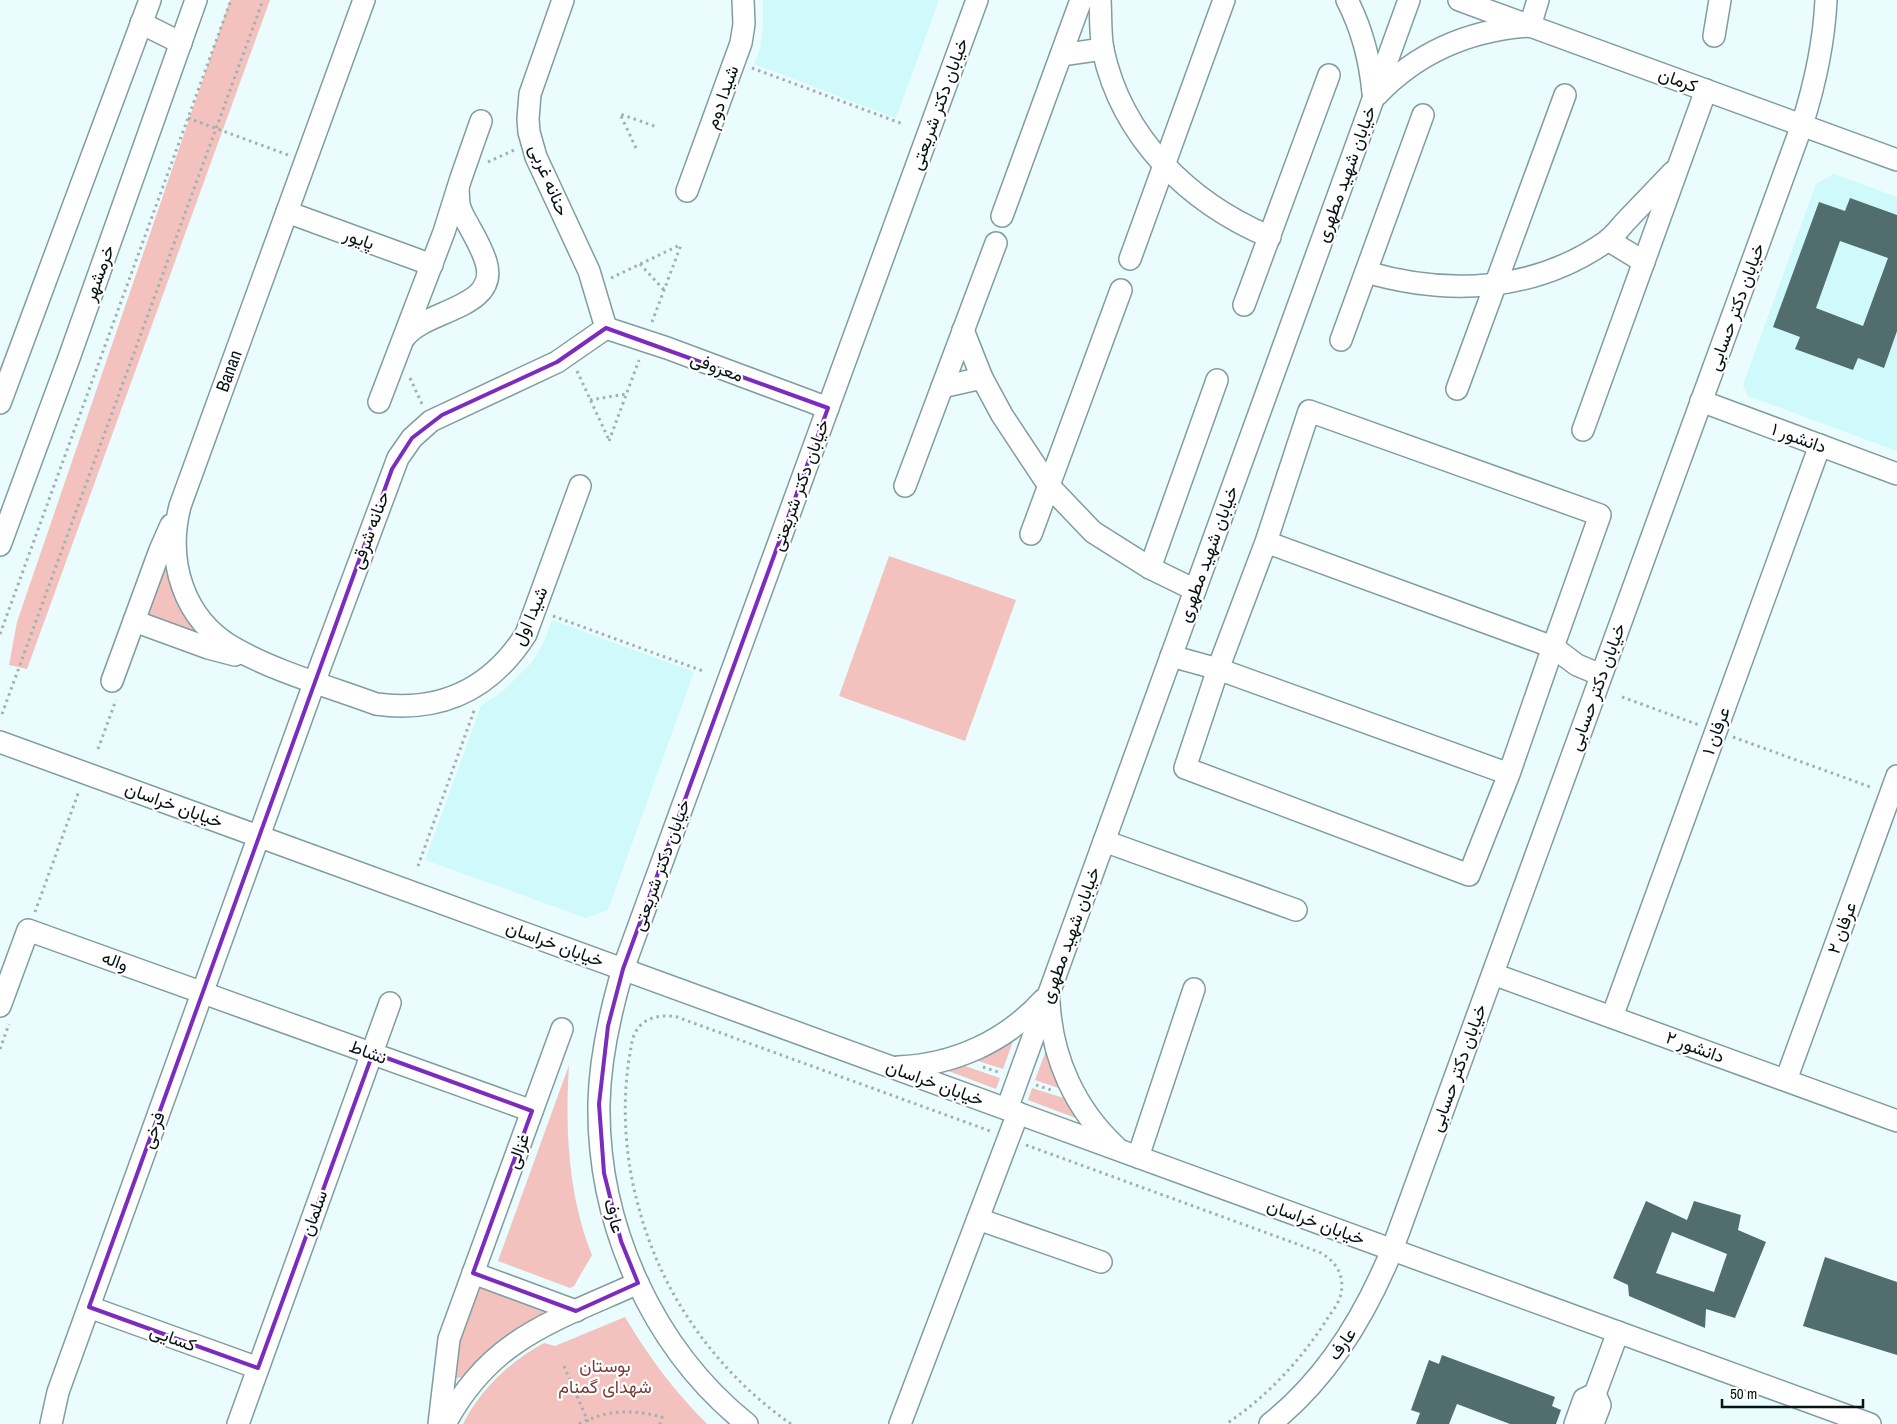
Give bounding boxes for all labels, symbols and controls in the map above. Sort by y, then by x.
street label: خیابان دکتر شریعتی [903,34,974,173]
street label: کرمان [1655,61,1701,98]
street label: شیدا دوم [699,62,745,132]
street label: خیابان شهید مطهری [1309,102,1382,245]
street label: حنانه غربی [523,140,576,220]
street label: پایور [339,221,378,256]
street label: خیابان دکتر حسابی [1701,240,1770,374]
street label: خرمشهر [76,241,120,305]
street label: معروفی [687,345,747,388]
street label: Banan [209,346,248,395]
street label: خیابان دکتر شریعتی [764,415,835,554]
street label: دانشور ۱ [1768,416,1830,459]
street label: خیابان شهید مطهری [1171,482,1244,625]
street label: حنانه شرقی [344,487,395,572]
street label: شیدا اول [505,582,554,649]
street label: خیابان دکتر حسابی [1562,620,1631,754]
street label: عرفان ۱ [1695,703,1736,758]
street label: خیابان خراسان [122,775,227,834]
street label: خیابان دکتر شریعتی [625,795,696,934]
street label: خیابان شهید مطهری [1033,863,1106,1006]
street label: عرفان ۲ [1821,898,1862,957]
street label: خیابان خراسان [503,914,608,973]
street label: واله [98,944,132,977]
street label: خیابان دکتر حسابی [1423,1001,1492,1135]
street label: دانشور ۲ [1662,1024,1728,1069]
street label: نشاط [346,1033,390,1070]
street label: خیابان خراسان [883,1053,988,1112]
street label: فرخی [134,1108,171,1152]
street label: غزالی [500,1130,535,1172]
street label: سلمان [294,1186,333,1239]
street label: خیابان خراسان [1264,1192,1369,1251]
street label: عارف [598,1196,631,1236]
street label: کسایی [147,1318,200,1357]
street label: عارف [1321,1322,1362,1365]
park label: بوستان شهدای گمنام [558,1353,652,1399]
scale bar [1722,1376,1863,1408]
text: 50 m [1730,1383,1757,1404]

